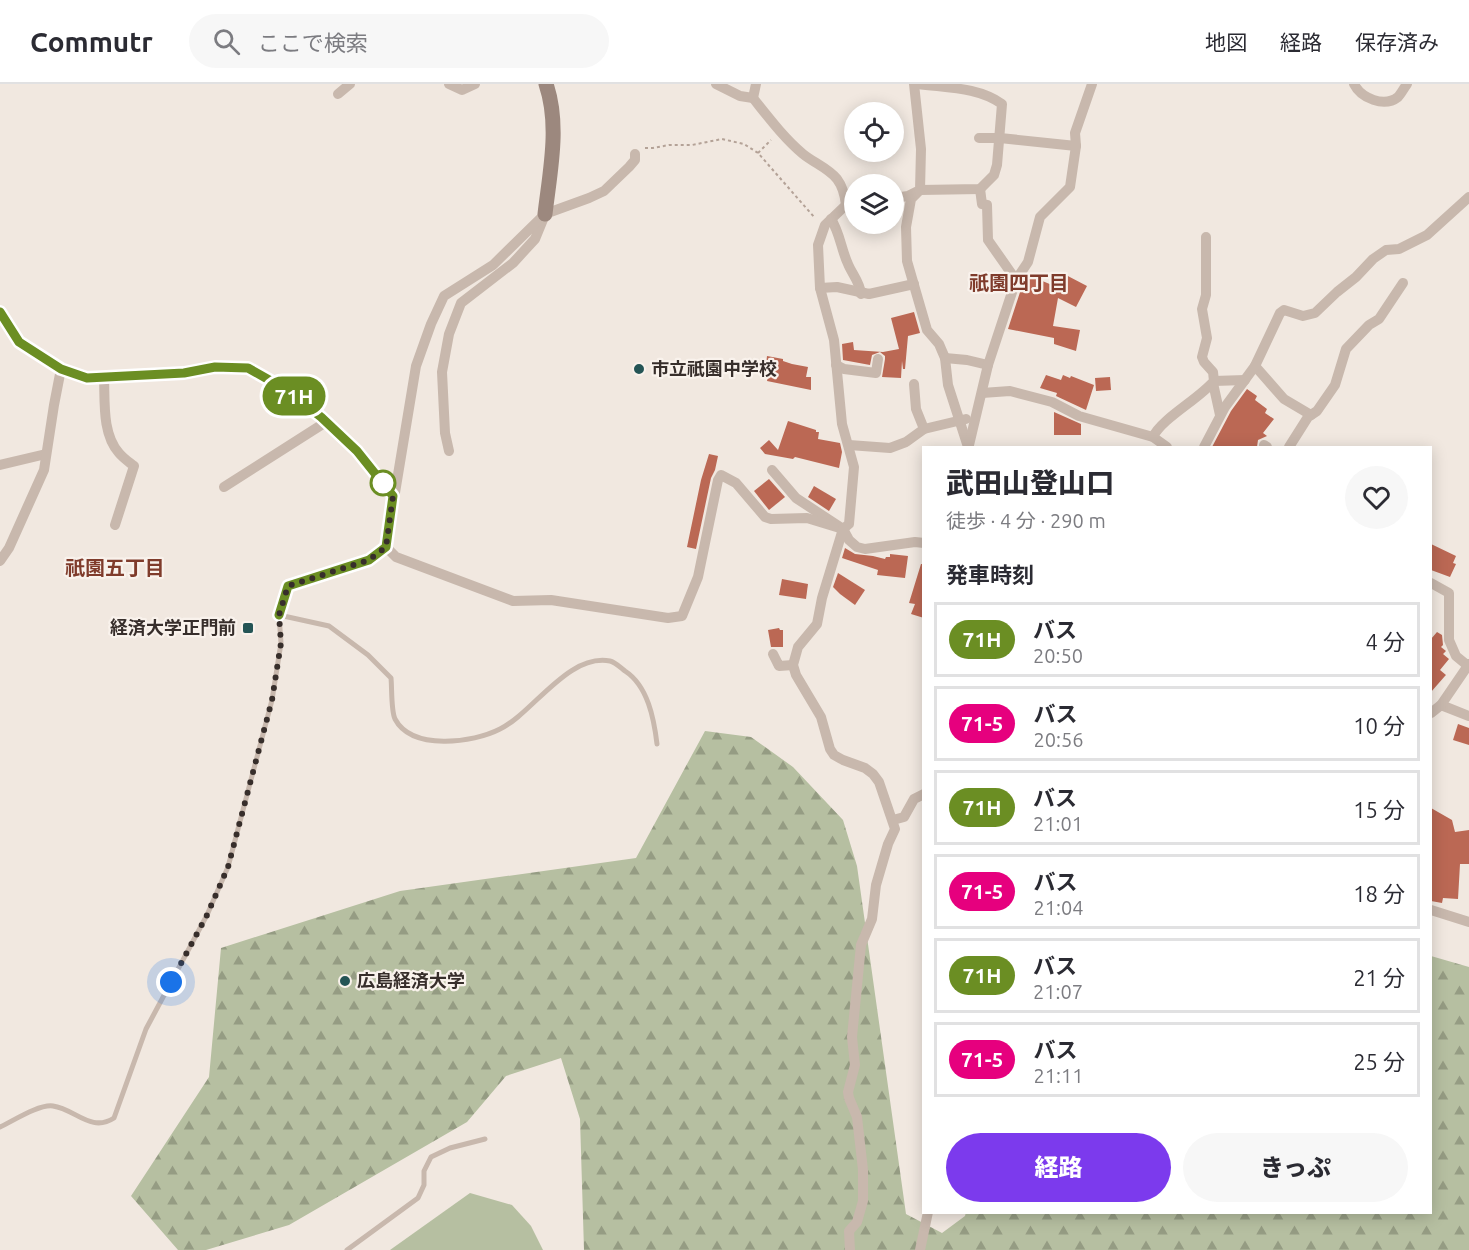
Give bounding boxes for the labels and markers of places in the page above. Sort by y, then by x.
place label: 市立祇園中学校 [651,358,777,378]
marker: 市立祇園中学校 [632,362,646,376]
unlabelled marker [370,470,396,496]
place label: 経済大学正門前 [110,617,236,637]
marker: 経済大学正門前 [241,621,255,635]
place label: 広島経済大学 [357,970,465,990]
marker: 広島経済大学 [338,974,352,988]

